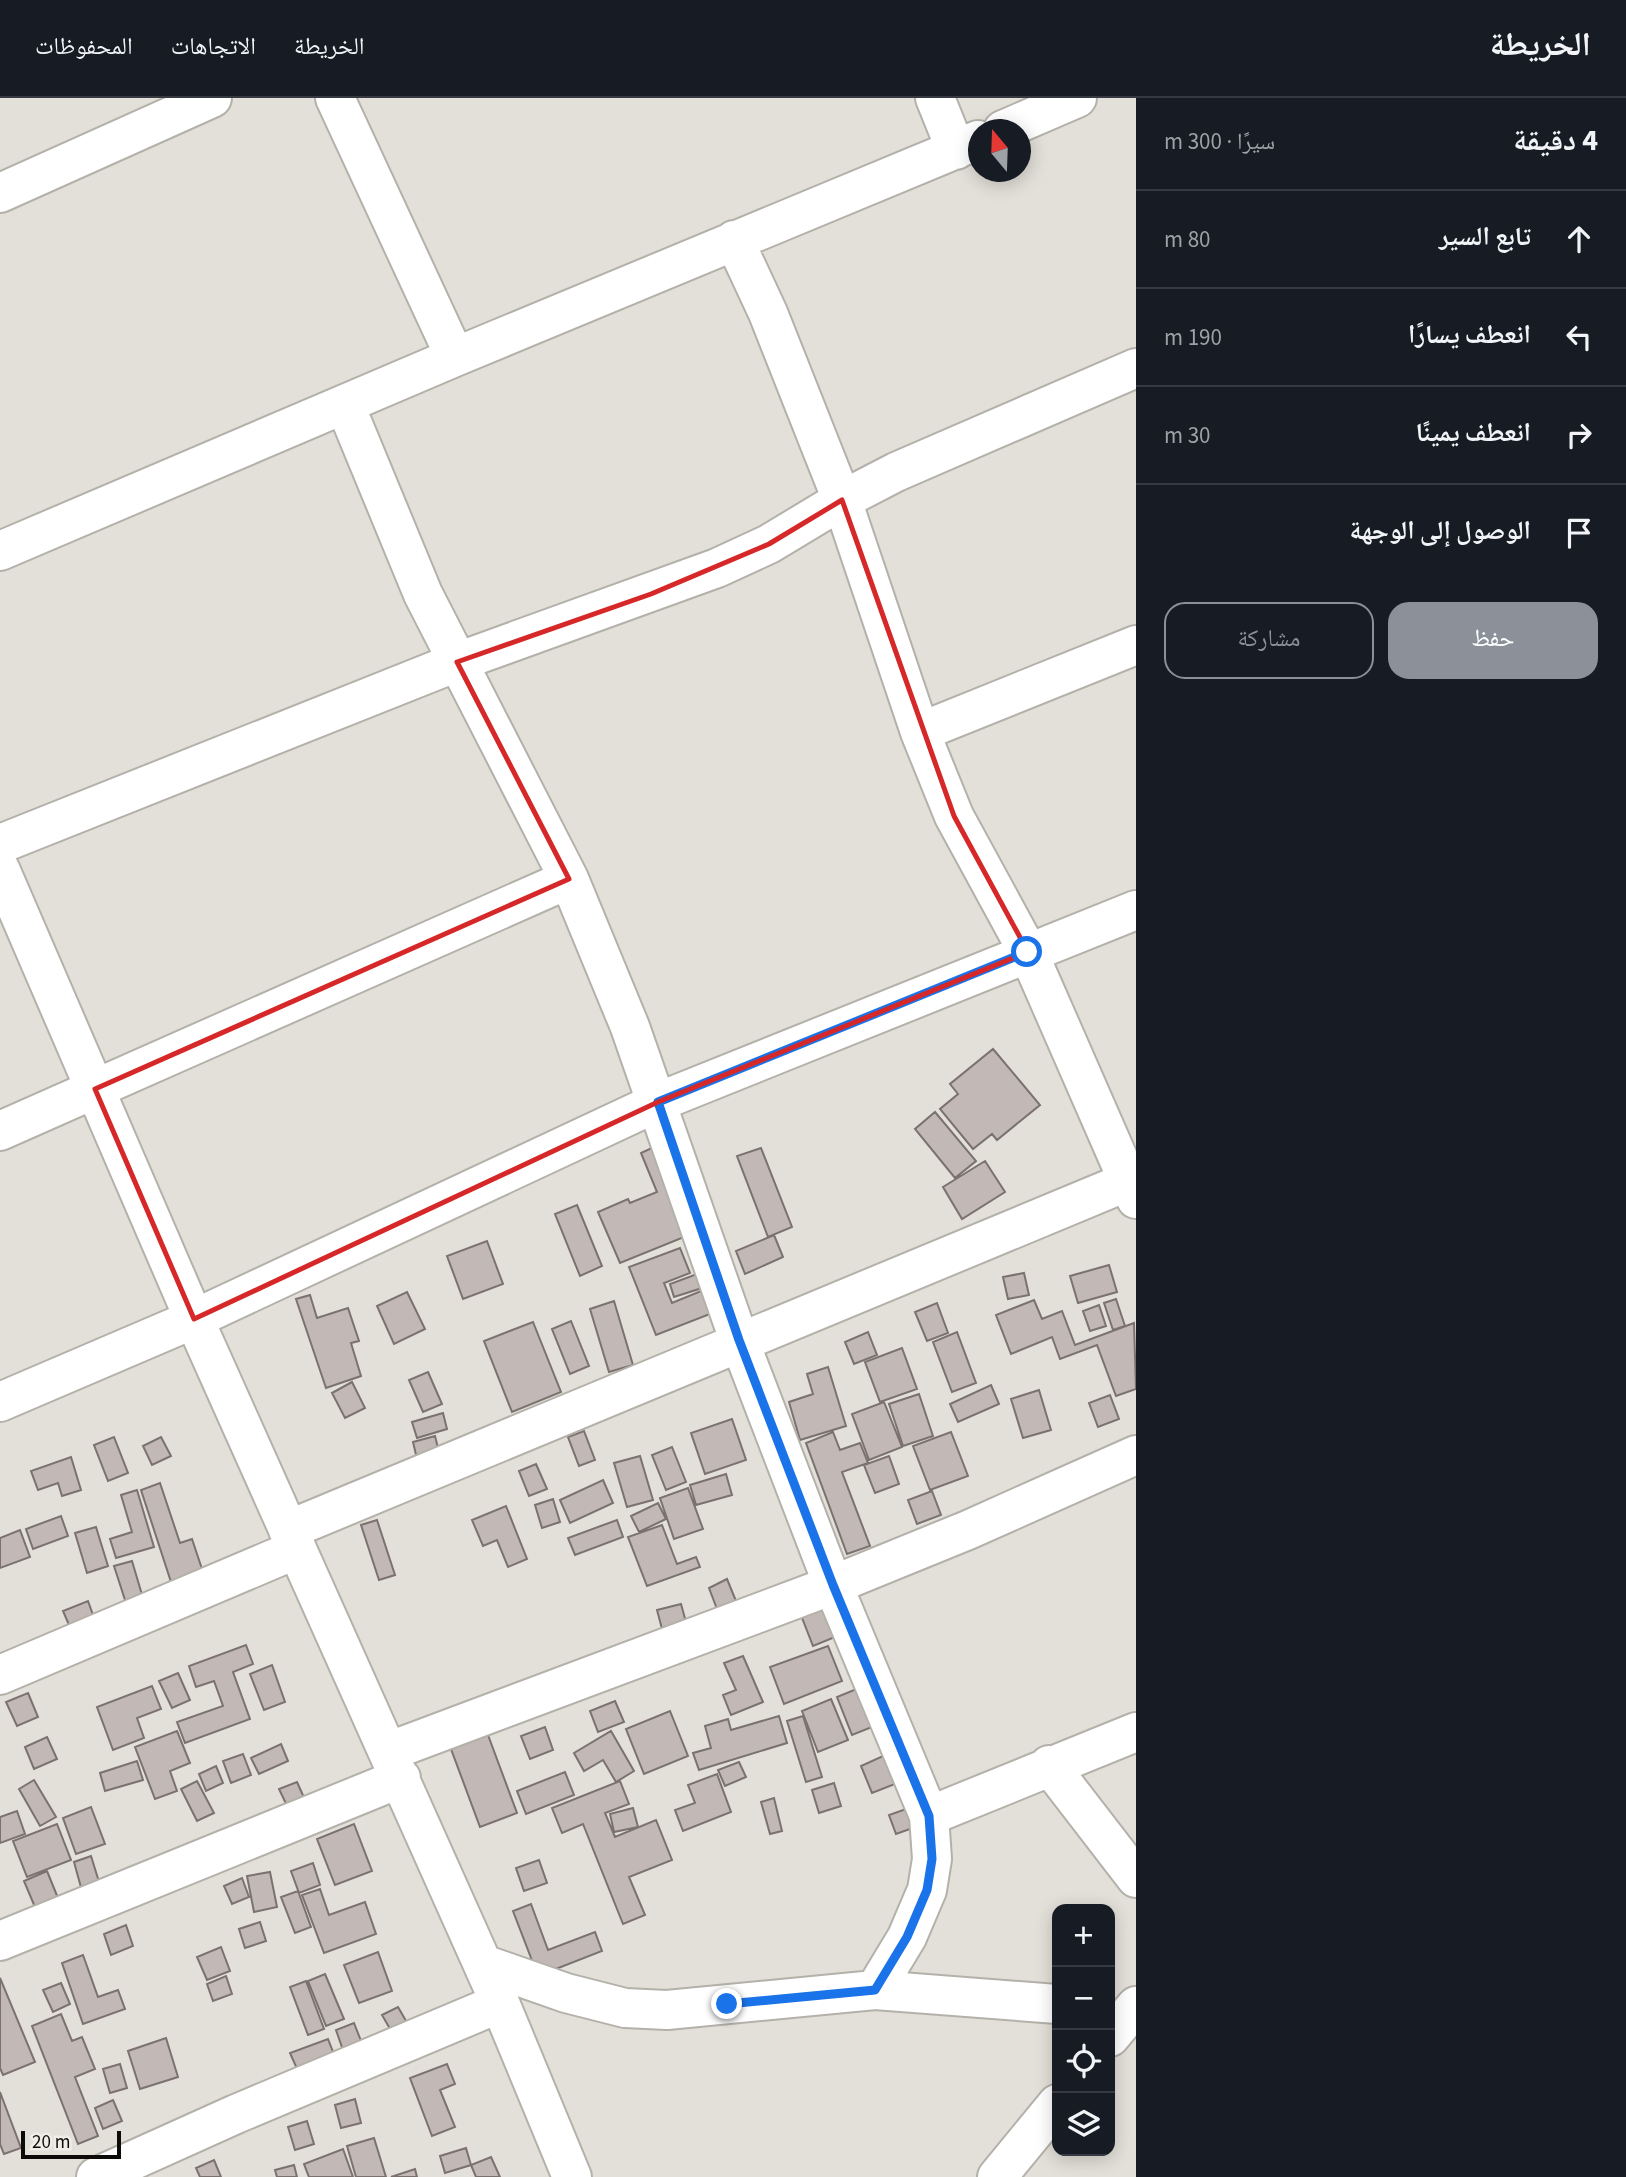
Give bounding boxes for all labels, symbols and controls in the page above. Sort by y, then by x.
text: الخريطة [1490,21,1591,68]
text: المحفوظات [35,29,133,64]
text: الاتجاهات [171,29,256,64]
text: الخريطة [294,29,365,64]
north arrow [968,119,1031,182]
text: 4 دقيقة [1513,119,1598,162]
text: سيرًا · 300 m [1164,125,1275,158]
text: تابع السير [1439,218,1531,255]
icon: ahead [1560,220,1598,258]
text: 80 m [1164,223,1211,256]
text: انعطف يسارًا [1408,316,1531,353]
icon: left [1560,318,1598,356]
text: 190 m [1164,321,1222,354]
text: انعطف يمينًا [1416,414,1531,451]
icon: right [1560,416,1598,454]
text: 30 m [1164,419,1211,452]
text: الوصول إلى الوجهة [1350,512,1531,549]
icon: arrive [1560,514,1598,552]
button: مشاركة [1164,602,1374,679]
button: حفظ [1388,602,1598,679]
route start [1011,936,1042,967]
map controls [1052,1904,1115,2156]
button: + [1052,1904,1115,1967]
button: − [1052,1967,1115,2030]
route end [711,1988,742,2019]
button: locate [1052,2030,1115,2093]
button: layers [1052,2093,1115,2156]
scale bar [21,2128,121,2160]
text: 20 m [32,2129,70,2156]

